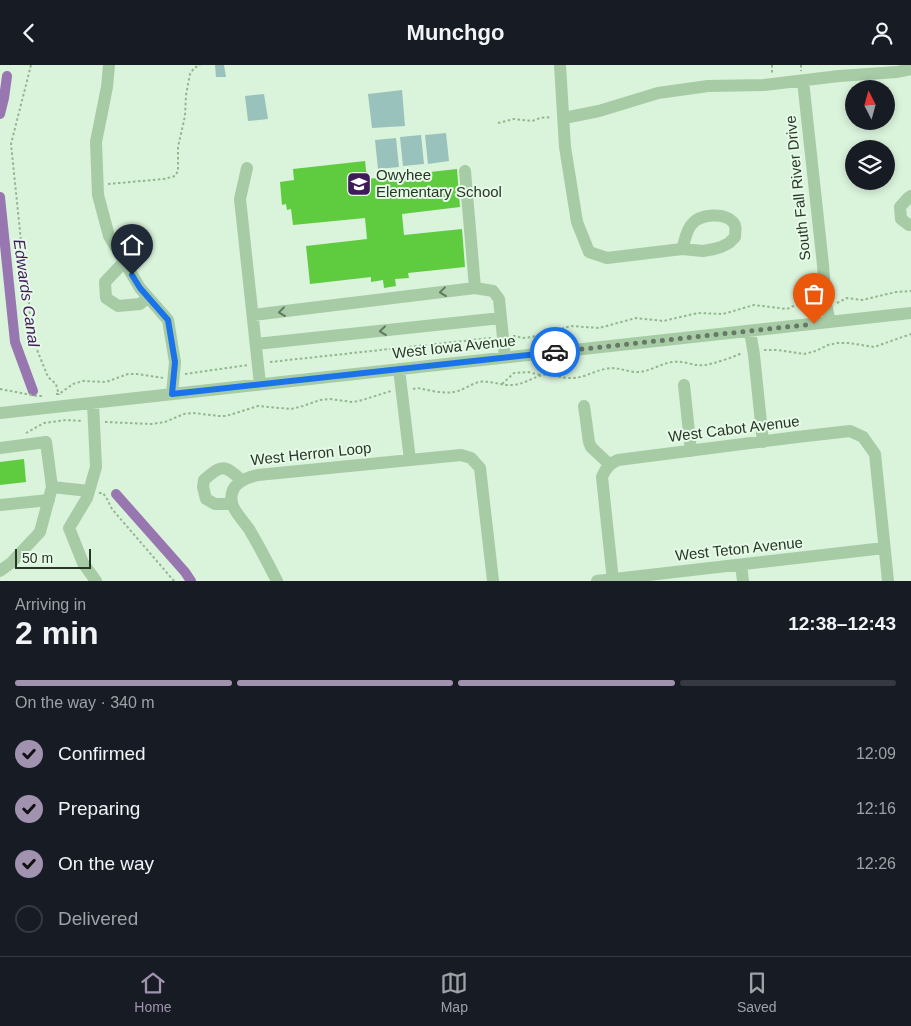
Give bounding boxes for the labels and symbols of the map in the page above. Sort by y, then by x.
north arrow [845,80,895,130]
street label: South Fall River Drive [781,115,814,261]
place label: Owyhee Elementary School [376,166,502,200]
school or university icon: Owyhee Elementary School [346,171,372,197]
pin [111,224,153,275]
water label: Edwards Canal [11,238,43,348]
pin [793,273,835,324]
one-way arrow [439,286,447,297]
one-way arrow [278,306,286,317]
one-way arrow [379,325,387,336]
courier [530,327,580,377]
street label: West Iowa Avenue [392,332,516,361]
street label: West Cabot Avenue [667,412,801,445]
street label: West Herron Loop [250,439,372,468]
street label: West Teton Avenue [674,533,804,564]
scale bar [15,546,91,569]

